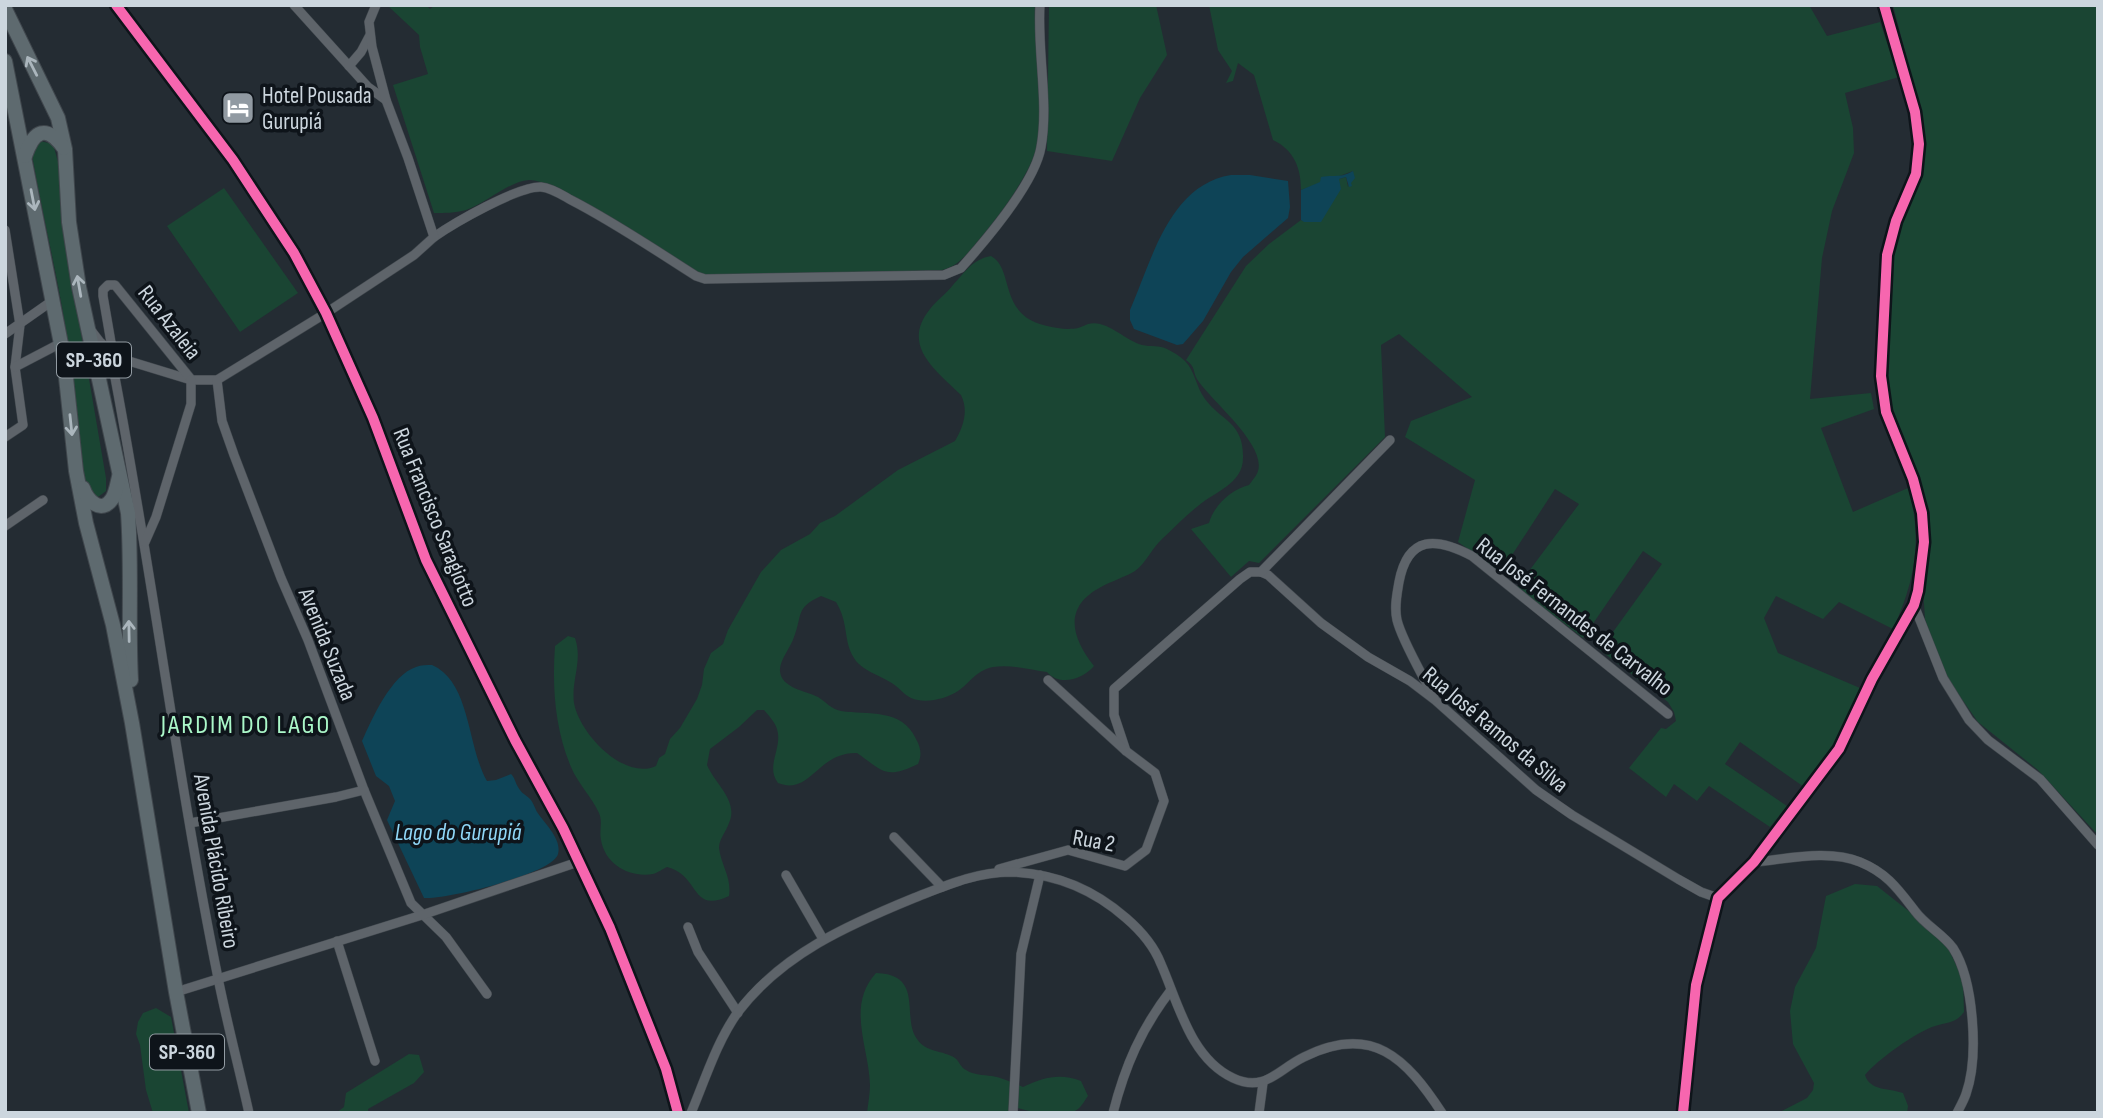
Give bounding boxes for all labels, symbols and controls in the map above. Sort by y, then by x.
one-way arrow [25,56,39,77]
place label: Hotel Pousada Gurupiá [262,82,372,136]
hotel icon: Hotel Pousada Gurupiá [219,89,257,127]
one-way arrow [27,189,40,211]
one-way arrow [72,275,85,298]
street label: Rua Azaleia [132,280,207,365]
road number: SP-360 [57,342,131,378]
one-way arrow [65,413,78,435]
street label: Rua Francisco Saragiotto [386,424,484,611]
street label: Rua José Fernandes de Carvalho [1471,531,1678,702]
street label: Avenida Suzada [291,583,362,705]
one-way arrow [122,619,135,642]
street label: Rua José Ramos da Silva [1417,661,1574,799]
district label: JARDIM DO LAGO [160,710,331,741]
street label: Avenida Plácido Ribeiro [187,771,245,951]
water label: Lago do Gurupiá [395,818,522,847]
street label: Rua 2 [1071,824,1117,858]
road number: SP-360 [150,1034,224,1070]

